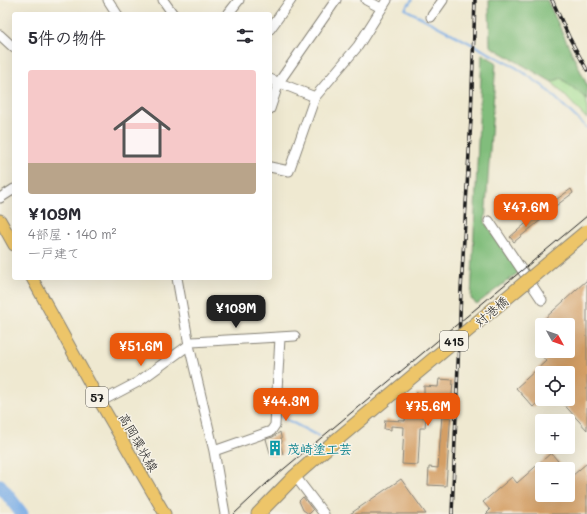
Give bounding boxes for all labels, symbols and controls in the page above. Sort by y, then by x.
icon: filters [234,25,256,47]
text: 5件の物件 [28,26,106,48]
icon: home [106,96,178,168]
pin: ¥47.6M [493,194,559,228]
text: ¥47.6M [503,198,549,215]
text: ¥109M [28,202,82,224]
text: 4部屋 · 140 m² [28,225,117,242]
text: 一戸建て [28,244,80,261]
street label: 対港橋 [471,292,511,330]
pin: ¥109M [208,295,264,329]
text: ¥109M [216,299,256,316]
north arrow [535,318,575,358]
map controls [535,318,575,502]
road number: 415 [440,331,468,351]
pin: ¥51.6M [108,333,174,367]
text: ¥51.6M [119,337,163,354]
button: locate [535,366,575,406]
road number: 57 [86,387,108,407]
pin: ¥44.3M [253,388,319,422]
text: ¥44.3M [262,392,310,409]
pin: ¥75.6M [395,393,461,427]
text: ¥75.6M [405,397,451,414]
street label: 高岡環状線 [115,410,163,475]
button: + [535,414,575,454]
building icon: 茂崎塗工芸 [266,439,284,457]
place label: 茂崎塗工芸 [287,440,352,457]
button: − [535,462,575,502]

